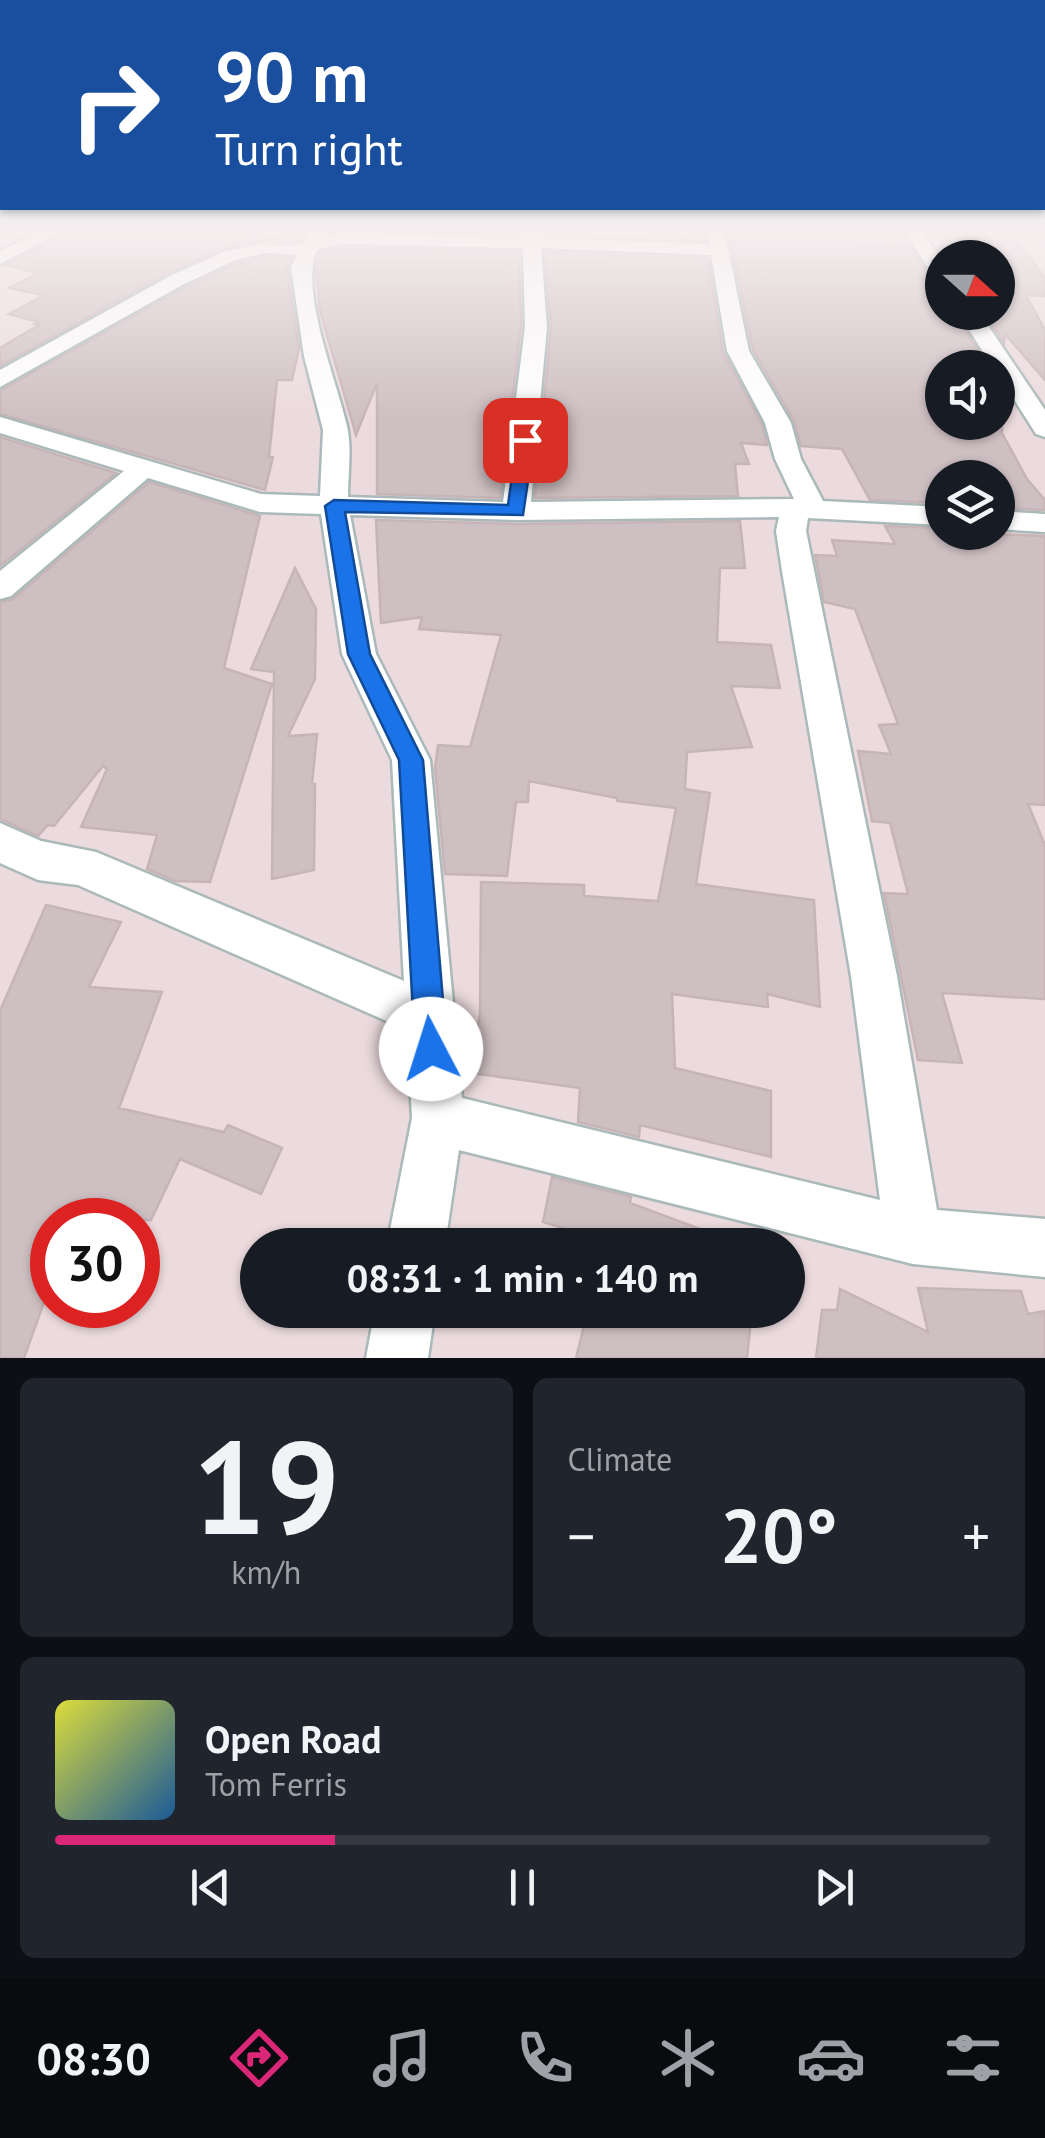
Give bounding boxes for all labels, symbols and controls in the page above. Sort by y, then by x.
text: 90 m [215,31,368,121]
icon: right [50,40,180,170]
text: Turn right [215,119,403,177]
north arrow [925,240,1015,330]
map controls [925,240,1015,550]
button: sound [925,350,1015,440]
pin [483,398,568,483]
icon: arrive [498,413,553,468]
button: layers [925,460,1015,550]
position arrow [379,997,483,1101]
speed limit sign: 30 [30,1198,160,1328]
text: 08:31 · 1 min · 140 m [347,1253,698,1302]
text: 19 [193,1402,340,1570]
text: Climate [568,1438,672,1480]
text: 20° [720,1487,838,1584]
text: − [568,1500,595,1571]
text: + [962,1500,990,1571]
text: km/h [231,1551,301,1593]
text: Open Road [205,1714,381,1763]
text: Tom Ferris [205,1763,347,1805]
icon: previous [183,1860,238,1915]
icon: pause [495,1860,550,1915]
icon: next [807,1860,862,1915]
icon: directions [224,2023,294,2093]
icon: music [367,2023,437,2093]
icon: phone [510,2023,580,2093]
icon: climate [653,2023,723,2093]
icon: car [796,2023,866,2093]
icon: filters [938,2023,1008,2093]
text: 08:30 [36,2029,151,2087]

